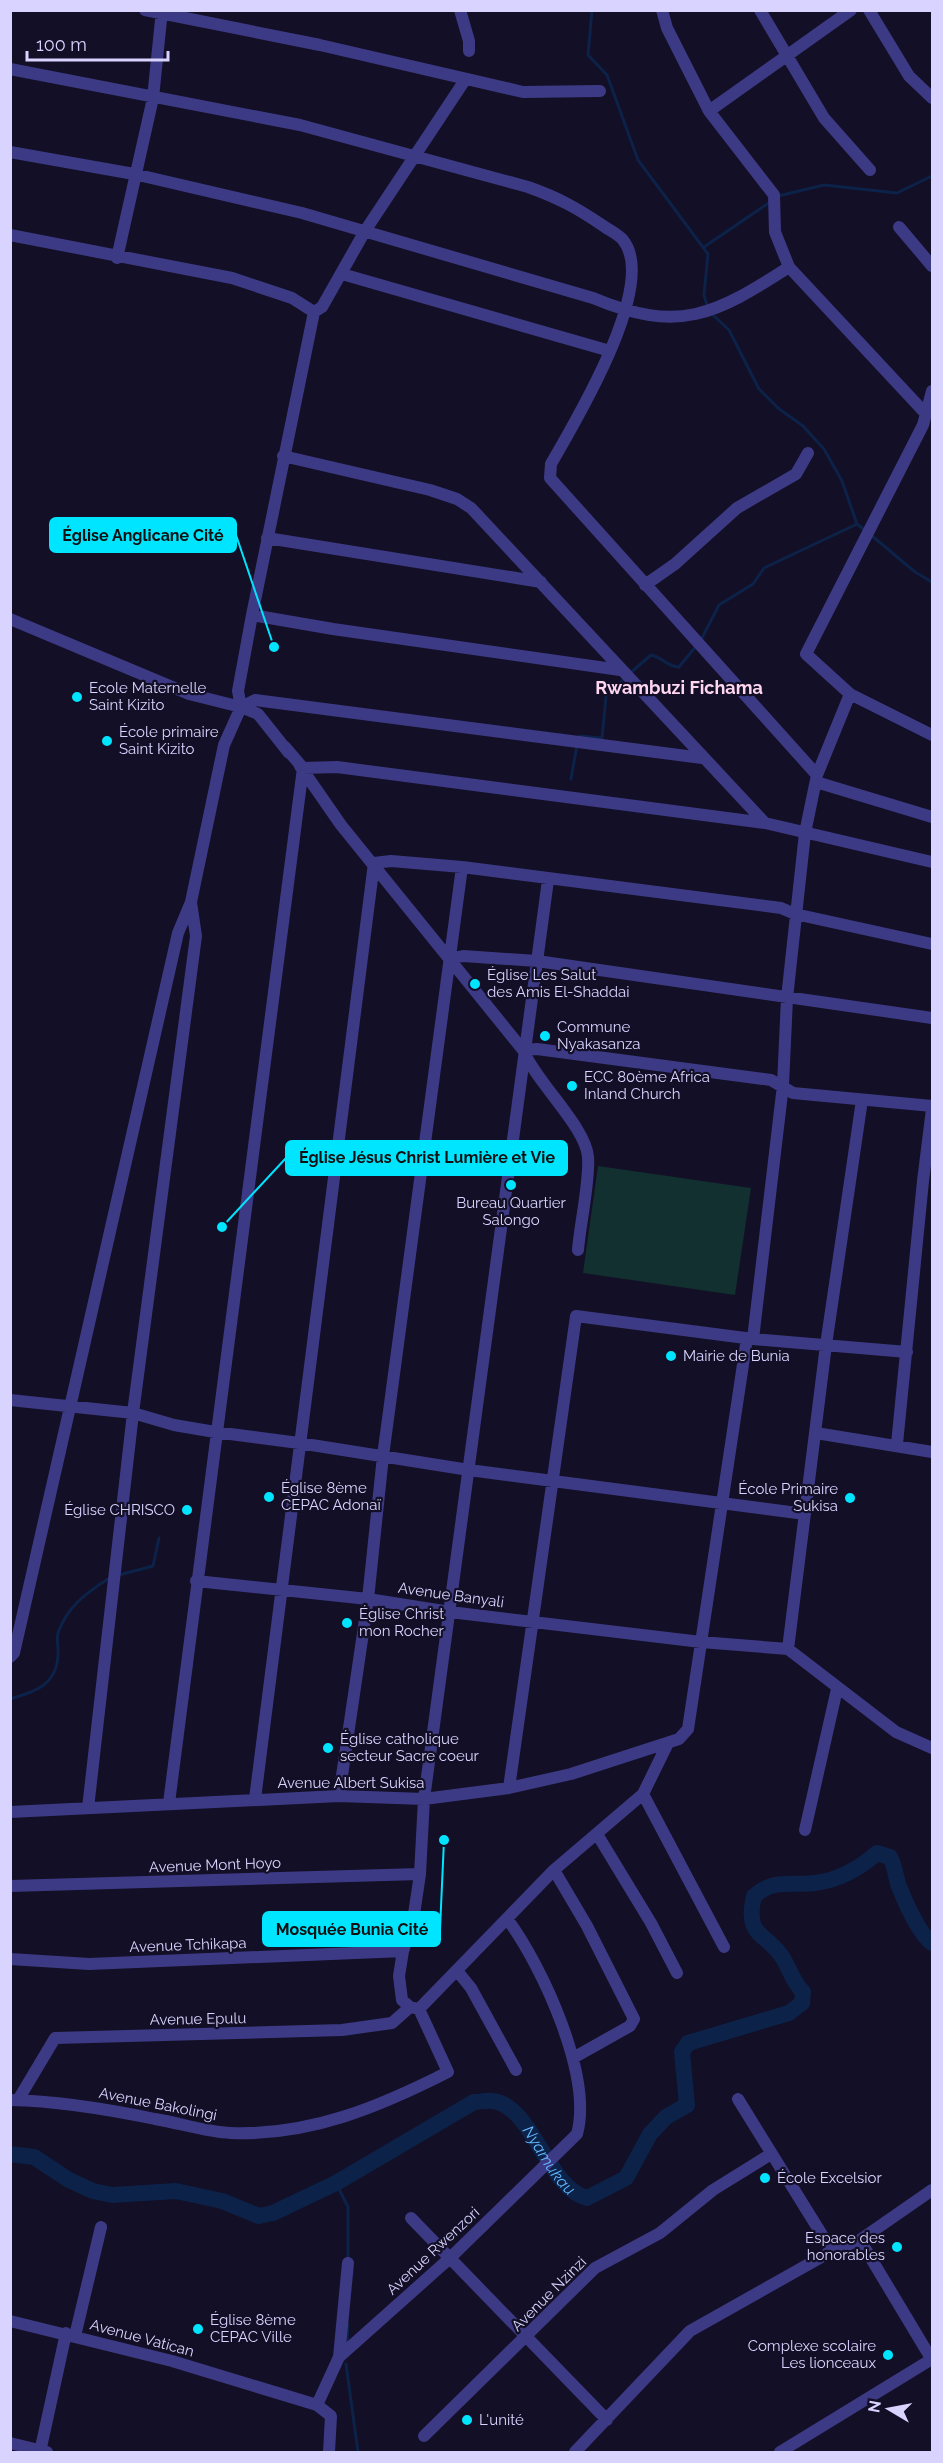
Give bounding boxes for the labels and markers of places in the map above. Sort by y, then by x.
callout: Église Anglicane Cité [50,518,236,552]
place label: Ecole Maternelle Saint Kizito [89,679,207,714]
marker: Ecole Maternelle Saint Kizito [70,690,84,704]
place label: École primaire Saint Kizito [119,723,219,758]
marker: École primaire Saint Kizito [100,734,114,748]
place label: Église Les Salut des Amis El-Shaddai [487,966,629,1001]
marker: Église Les Salut des Amis El-Shaddai [468,977,482,991]
place label: Commune Nyakasanza [557,1018,641,1053]
marker: Commune Nyakasanza [538,1029,552,1043]
place label: ECC 80ème Africa Inland Church [584,1068,710,1103]
marker: ECC 80ème Africa Inland Church [565,1079,579,1093]
callout: Église Jésus Christ Lumière et Vie [286,1141,567,1175]
marker: Bureau Quartier Salongo [504,1178,518,1192]
place label: Bureau Quartier Salongo [456,1194,567,1229]
place label: Mairie de Bunia [683,1347,790,1365]
marker: Mairie de Bunia [664,1349,678,1363]
place label: Église 8ème CEPAC Adonaï [281,1479,382,1514]
place label: École Primaire Sukisa [738,1480,838,1515]
marker: Église 8ème CEPAC Adonaï [262,1490,276,1504]
marker: École Primaire Sukisa [843,1491,857,1505]
place label: Église CHRISCO [64,1501,175,1519]
marker: Église CHRISCO [180,1503,194,1517]
place label: Église Christ mon Rocher [359,1605,445,1640]
marker: Église Christ mon Rocher [340,1616,354,1630]
place label: Église catholique secteur Sacre coeur [340,1730,480,1765]
marker: Église catholique secteur Sacre coeur [321,1741,335,1755]
callout: Mosquée Bunia Cité [263,1912,440,1946]
place label: École Excelsior [777,2169,883,2187]
marker: École Excelsior [758,2171,772,2185]
place label: Espace des honorables [805,2229,885,2264]
marker: Espace des honorables [890,2240,904,2254]
place label: Église 8ème CEPAC Ville [210,2311,296,2346]
marker: Église 8ème CEPAC Ville [191,2322,205,2336]
place label: Complexe scolaire Les lionceaux [748,2337,876,2372]
marker: Complexe scolaire Les lionceaux [881,2348,895,2362]
place label: L'unité [479,2411,524,2429]
marker: L'unité [460,2413,474,2427]

